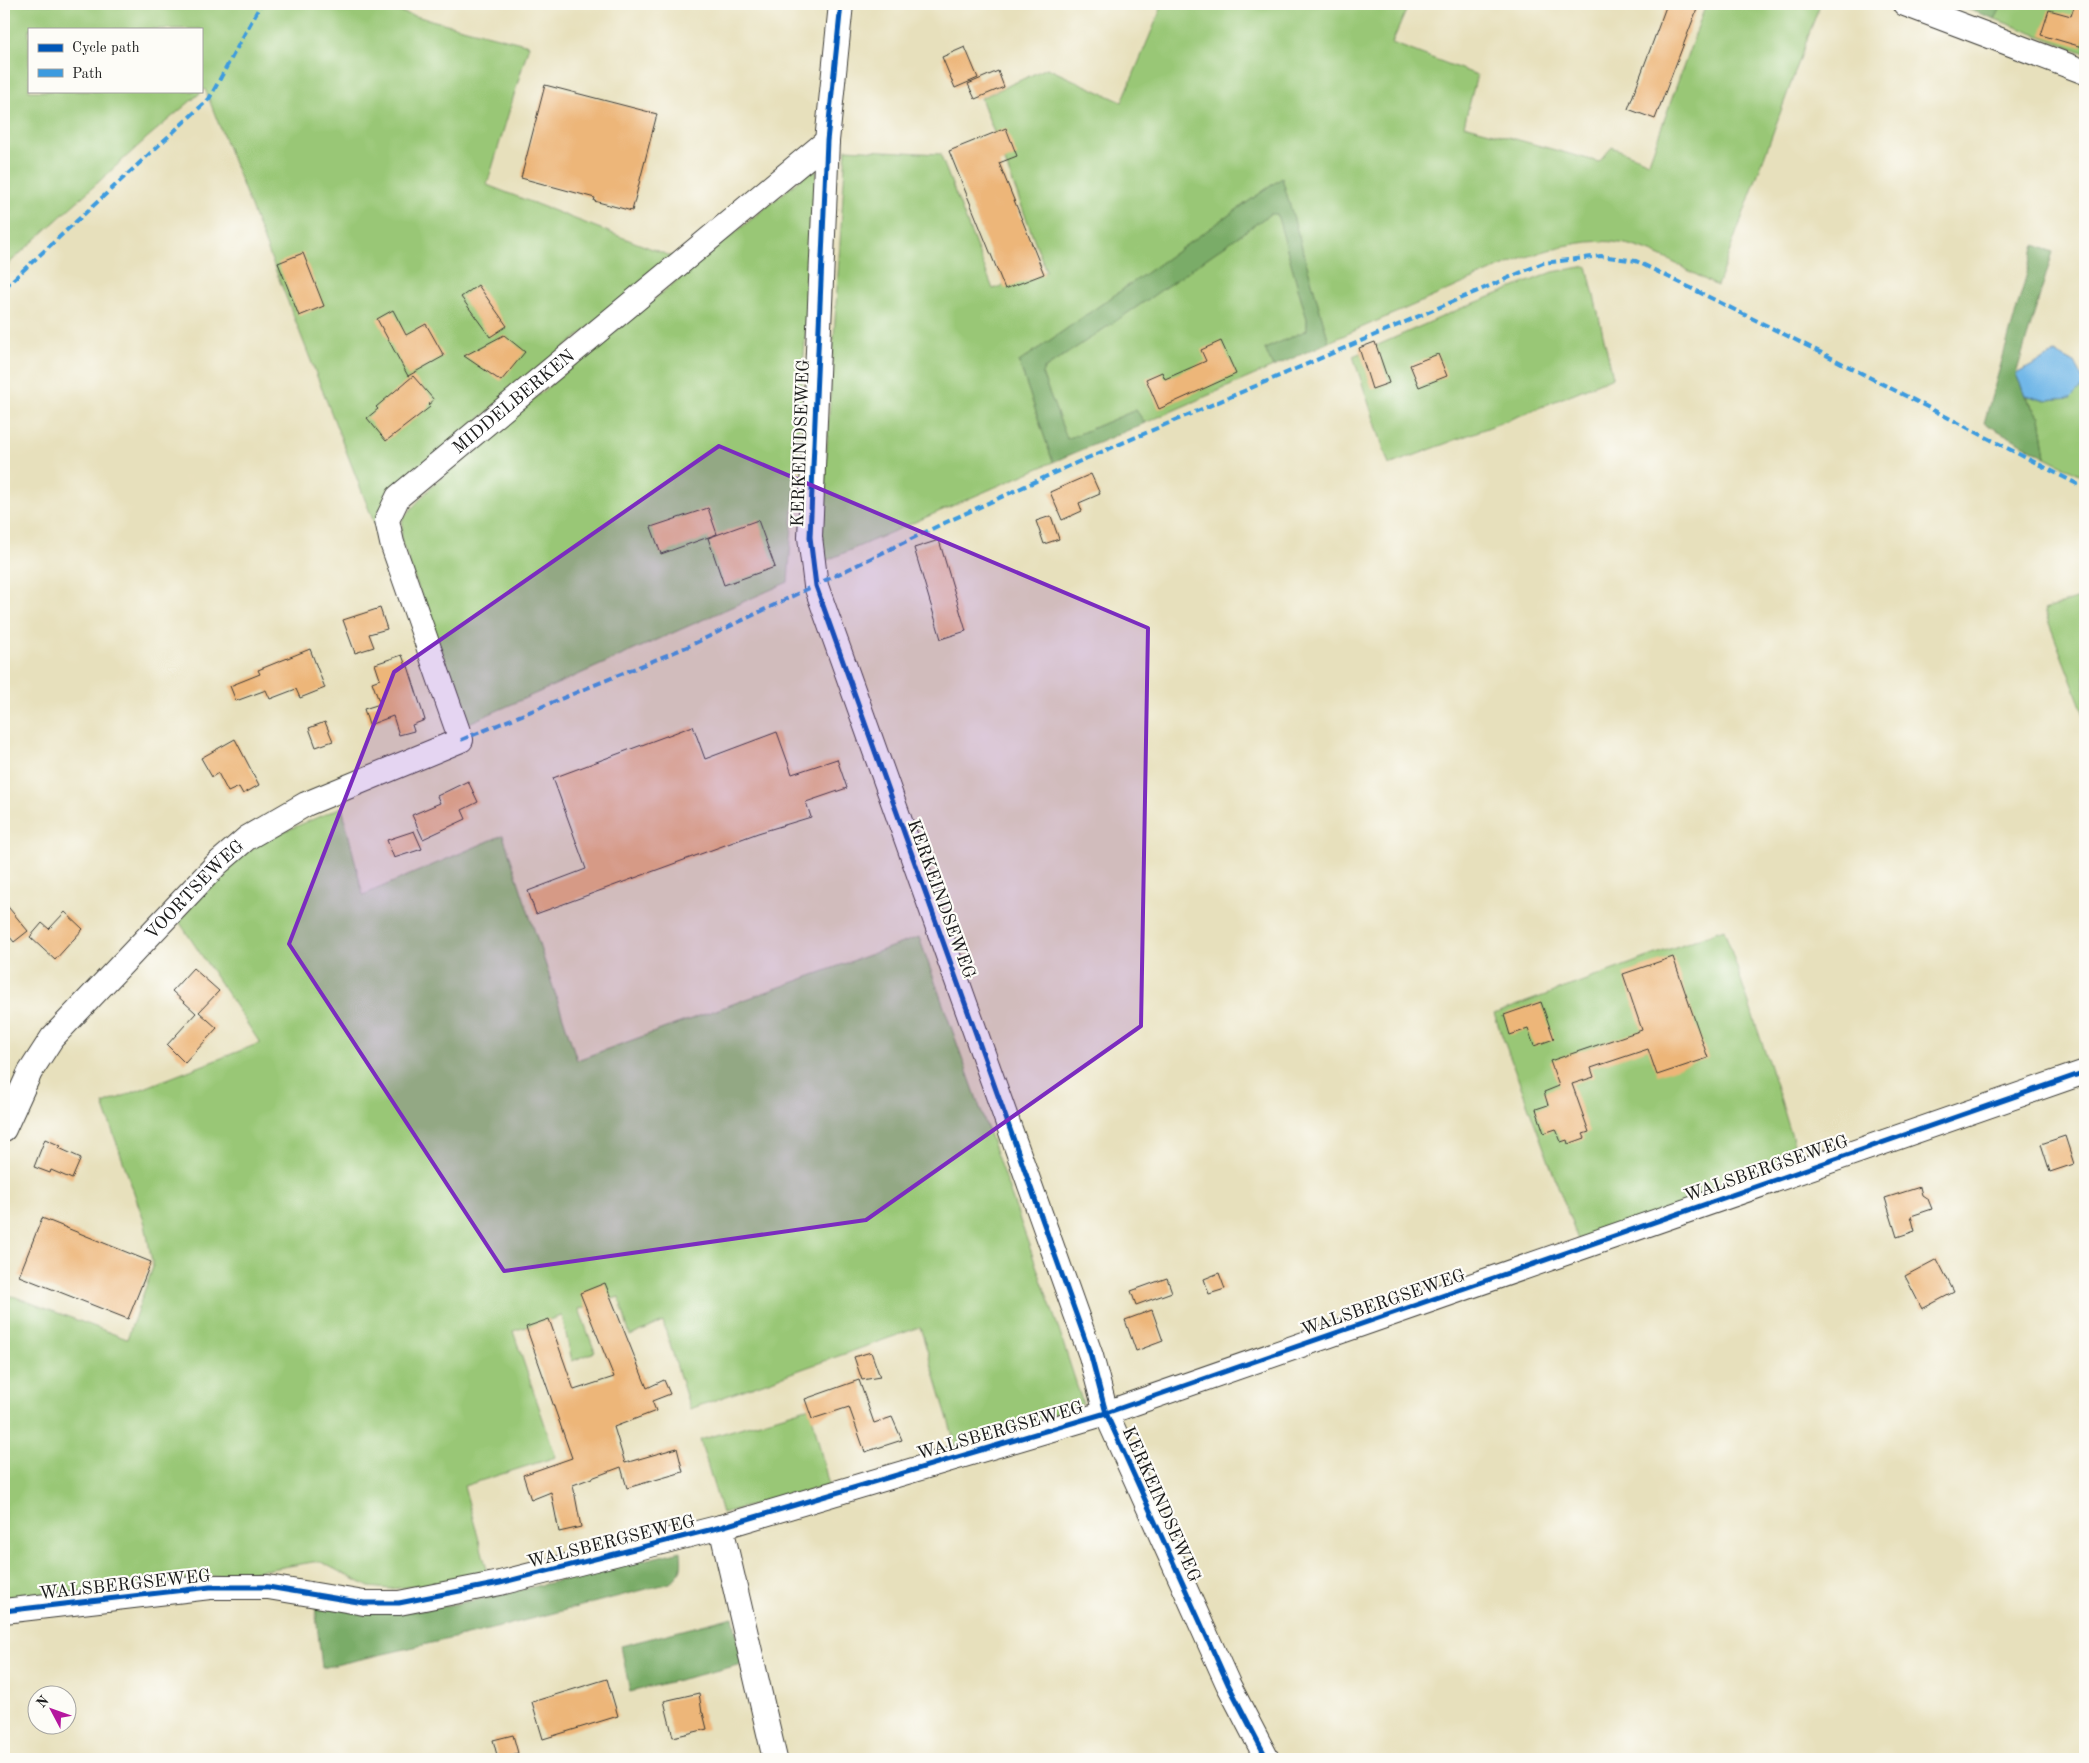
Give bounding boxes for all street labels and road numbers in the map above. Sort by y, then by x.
street label: MIDDELBERKEN [450,346,578,458]
street label: KERKEINDSEWEG [789,359,813,527]
street label: KERKEINDSEWEG [904,817,978,981]
street label: VOORTSEWEG [142,837,248,943]
street label: WALSBERGSEWEG [1682,1132,1851,1206]
street label: WALSBERGSEWEG [1299,1266,1468,1340]
street label: WALSBERGSEWEG [915,1399,1086,1463]
street label: KERKEINDSEWEG [1119,1424,1204,1585]
street label: WALSBERGSEWEG [525,1512,697,1572]
street label: WALSBERGSEWEG [38,1567,212,1603]

